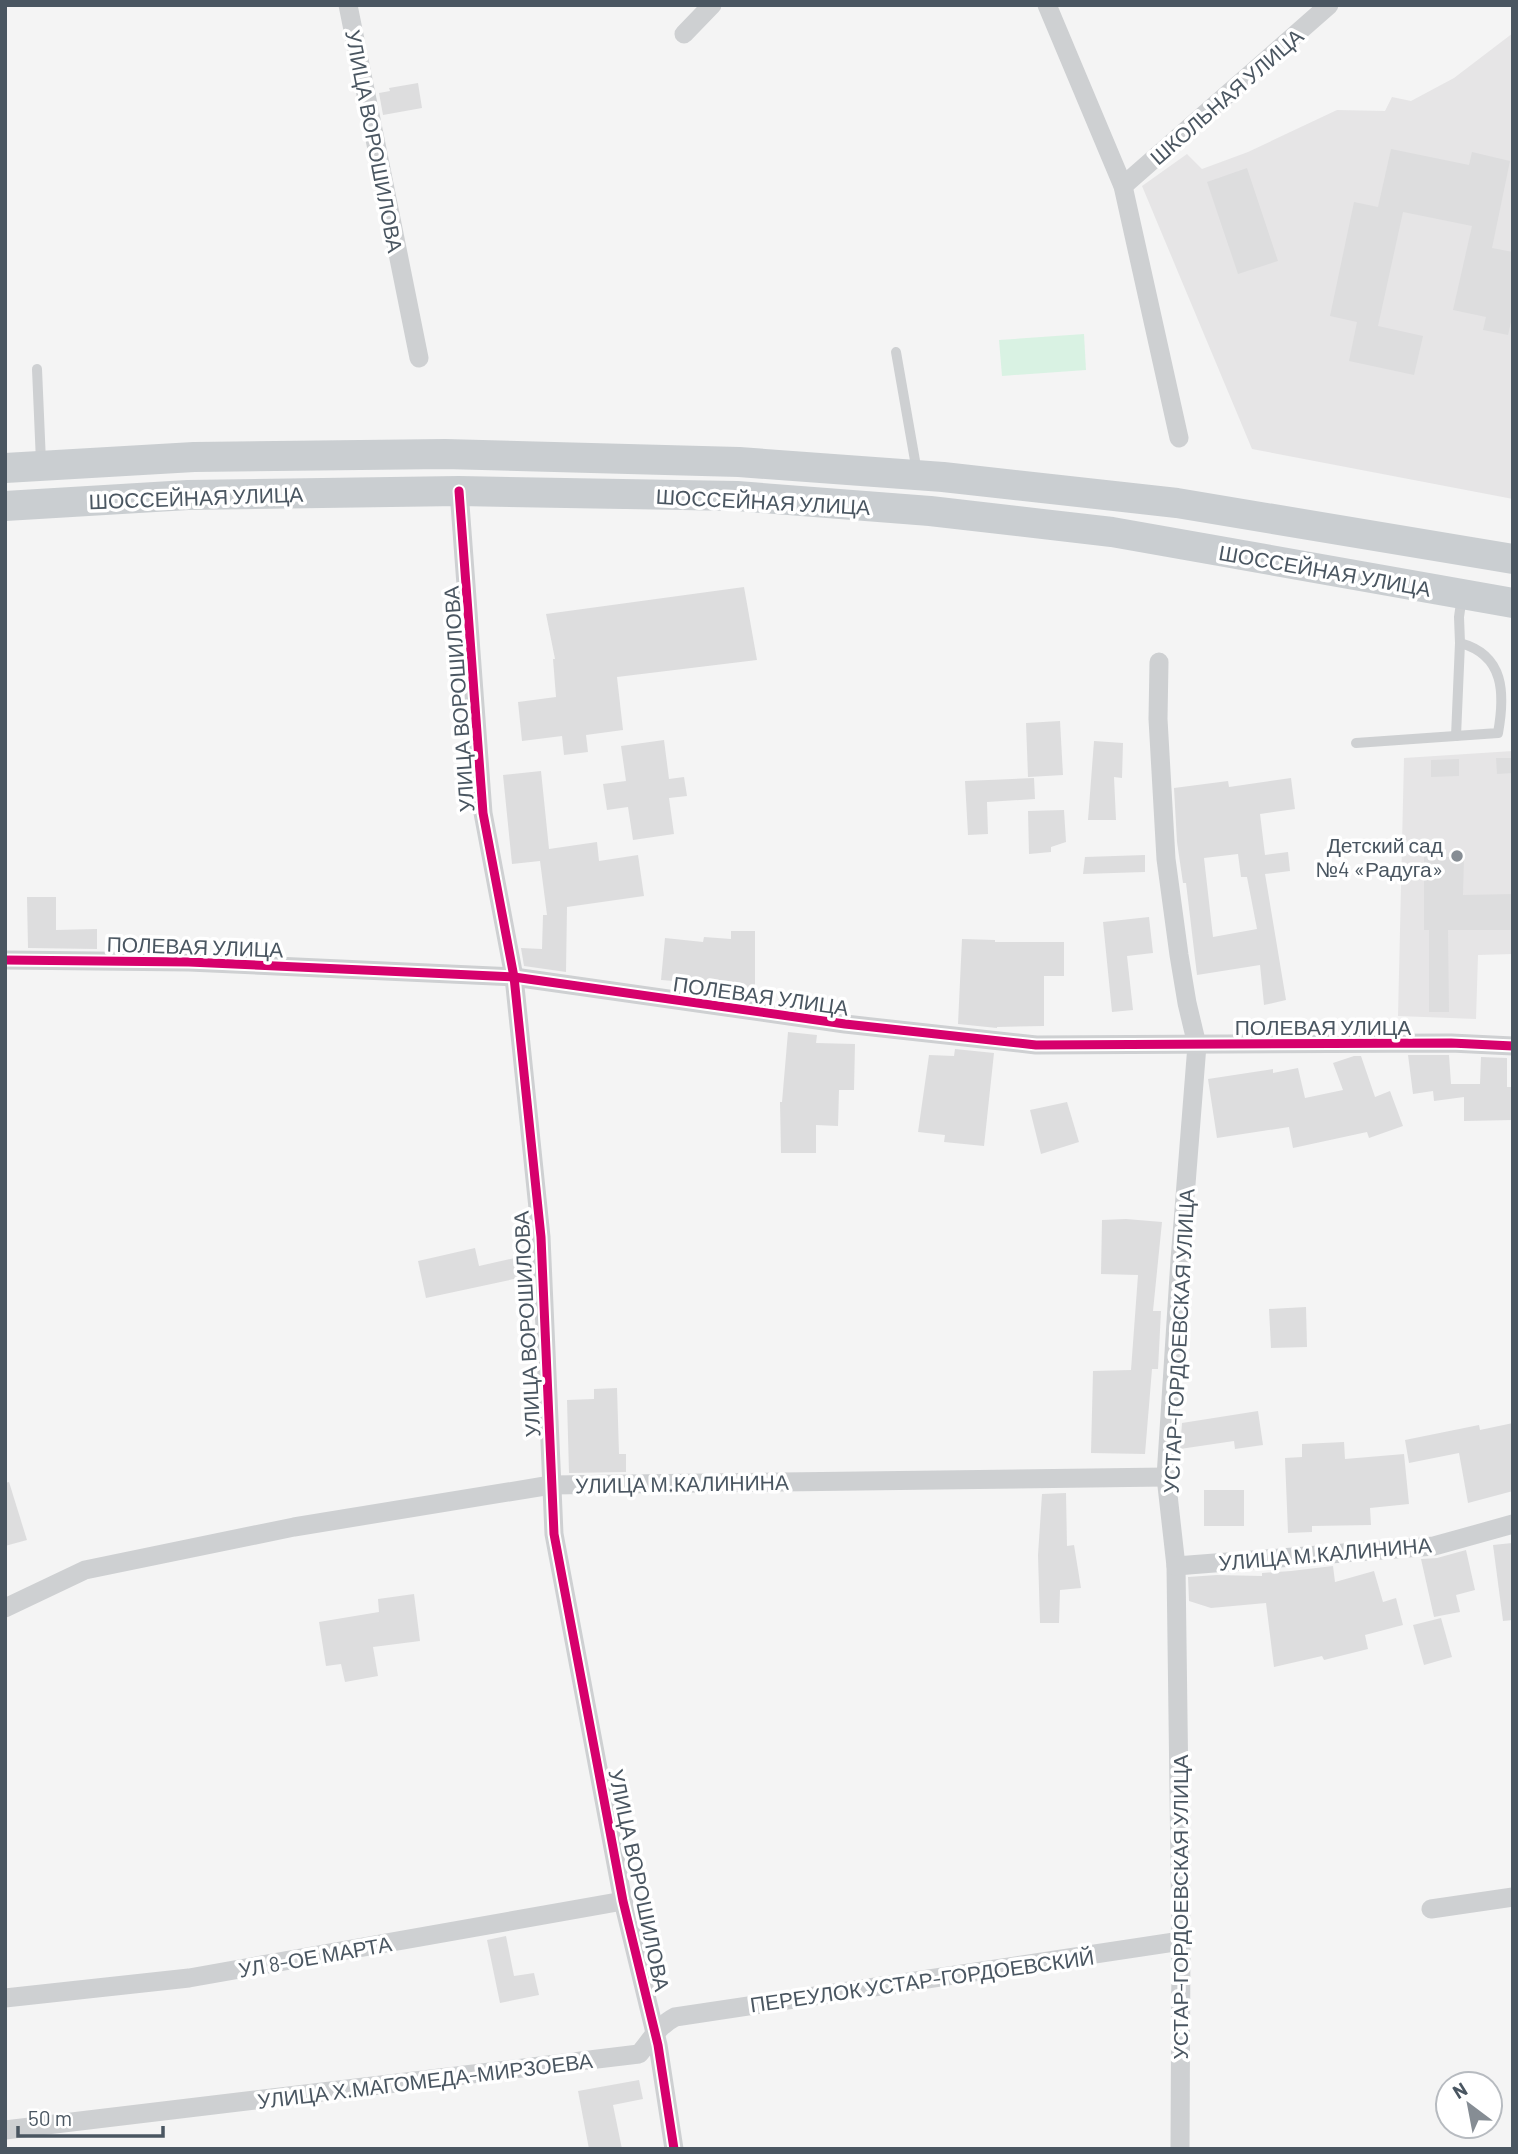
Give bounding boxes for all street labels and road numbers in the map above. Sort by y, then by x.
street label: ШКОЛЬНАЯ УЛИЦА [1144,23,1308,169]
street label: УЛИЦА ВОРОШИЛОВА [341,27,409,255]
street label: ШОССЕЙНАЯ УЛИЦА [88,481,304,513]
street label: ШОССЕЙНАЯ УЛИЦА [655,483,871,519]
street label: ШОССЕЙНАЯ УЛИЦА [1217,539,1433,601]
street label: УЛИЦА ВОРОШИЛОВА [438,585,478,813]
street label: ПОЛЕВАЯ УЛИЦА [106,930,284,962]
street label: ПОЛЕВАЯ УЛИЦА [672,970,850,1020]
street label: ПОЛЕВАЯ УЛИЦА [1235,1014,1411,1039]
street label: УСТАР-ГОРДОЕВСКАЯ УЛИЦА [1158,1188,1198,1494]
street label: УЛИЦА ВОРОШИЛОВА [508,1210,544,1438]
street label: УЛИЦА М.КАЛИНИНА [575,1469,789,1497]
street label: УЛИЦА М.КАЛИНИНА [1218,1531,1432,1575]
street label: УСТАР-ГОРДОЕВСКАЯ УЛИЦА [1167,1754,1192,2060]
street label: УЛИЦА ВОРОШИЛОВА [604,1767,676,1993]
street label: УЛ 8-ОЕ МАРТА [236,1930,394,1982]
street label: ПЕРЕУЛОК УСТАР-ГОРДОЕВСКИЙ [748,1943,1096,2017]
street label: УЛИЦА Х.МАГОМЕДА-МИРЗОЕВА [256,2047,594,2113]

